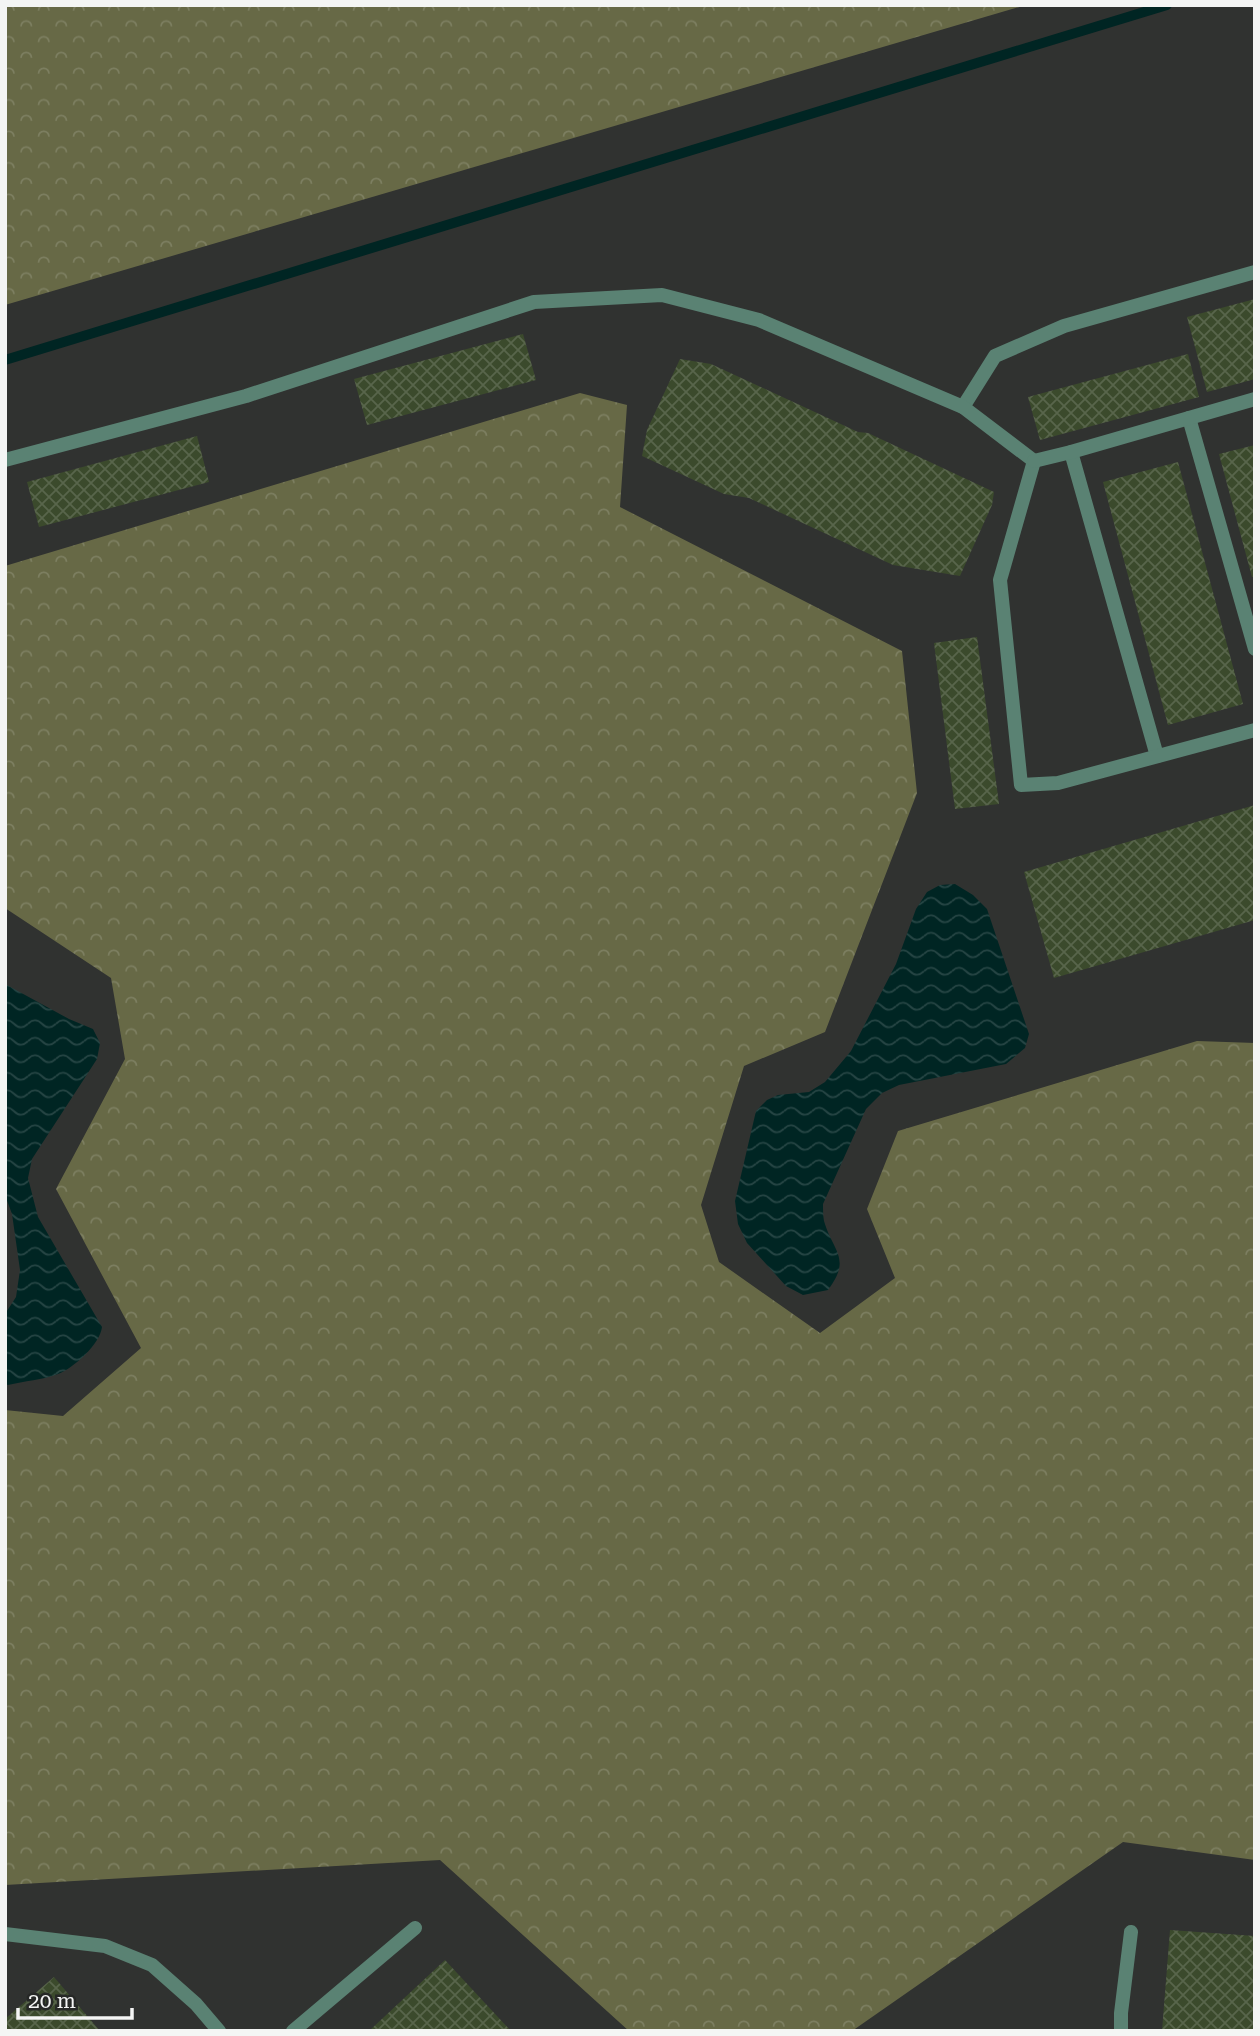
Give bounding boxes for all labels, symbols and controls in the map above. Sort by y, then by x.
scale bar [18,1976,131,2020]
text: 20 m [28,1989,76,2013]

